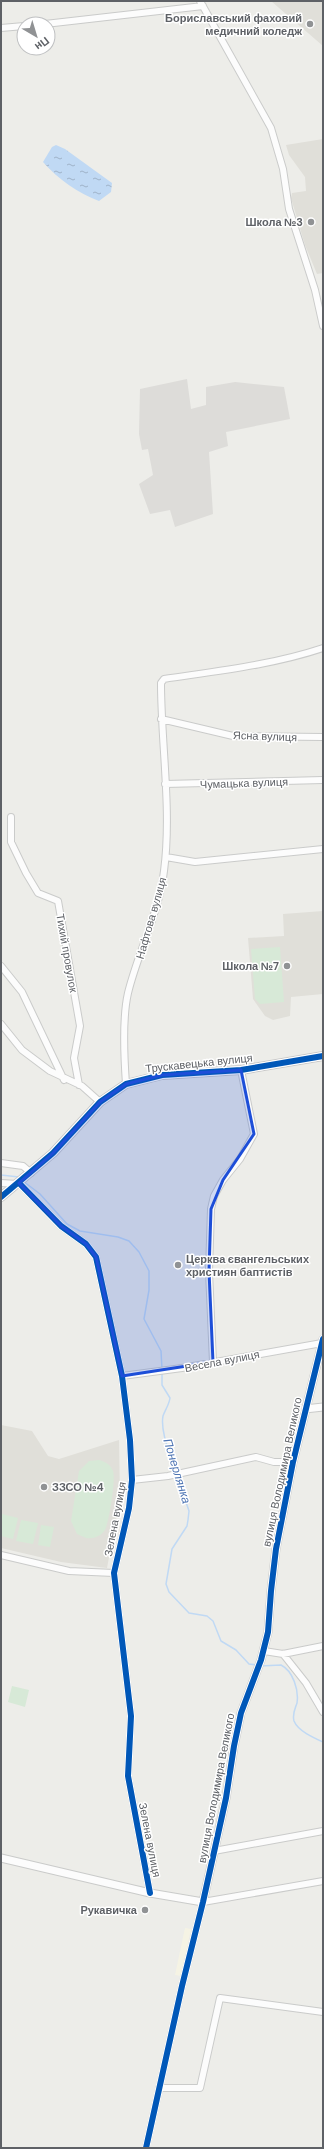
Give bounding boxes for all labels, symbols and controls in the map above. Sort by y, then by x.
place label: Бориславський фаховий медичний коледж [165,11,302,38]
north arrow [16,16,56,56]
marker: Бориславський фаховий медичний коледж [305,19,315,29]
text: Пн [32,34,52,54]
place label: Школа №3 [246,215,303,229]
marker: Школа №3 [306,217,316,227]
street label: Ясна вулиця [233,728,297,744]
street label: Чумацька вулиця [200,774,288,792]
street label: Нафтова вулиця [133,875,169,960]
street label: Тихий провулок [53,913,81,994]
place label: Школа №7 [222,959,279,973]
marker: Школа №7 [282,961,292,971]
street label: Трускавецька вулиця [145,1050,253,1076]
place label: Церква євангельських християн баптистів [186,1252,310,1279]
marker: Церква євангельських християн баптистів [173,1260,183,1270]
street label: Весела вулиця [183,1347,261,1375]
street label: вулиця Володимира Великого [259,1396,305,1548]
water label: Понерлянка [160,1437,195,1506]
place label: ЗЗСО №4 [52,1480,104,1494]
street label: Зелена вулиця [101,1480,129,1558]
marker: ЗЗСО №4 [39,1482,49,1492]
street label: вулиця Володимира Великого [195,1712,237,1864]
street label: Зелена вулиця [136,1801,164,1879]
place label: Рукавичка [80,1903,138,1917]
marker: Рукавичка [140,1905,150,1915]

